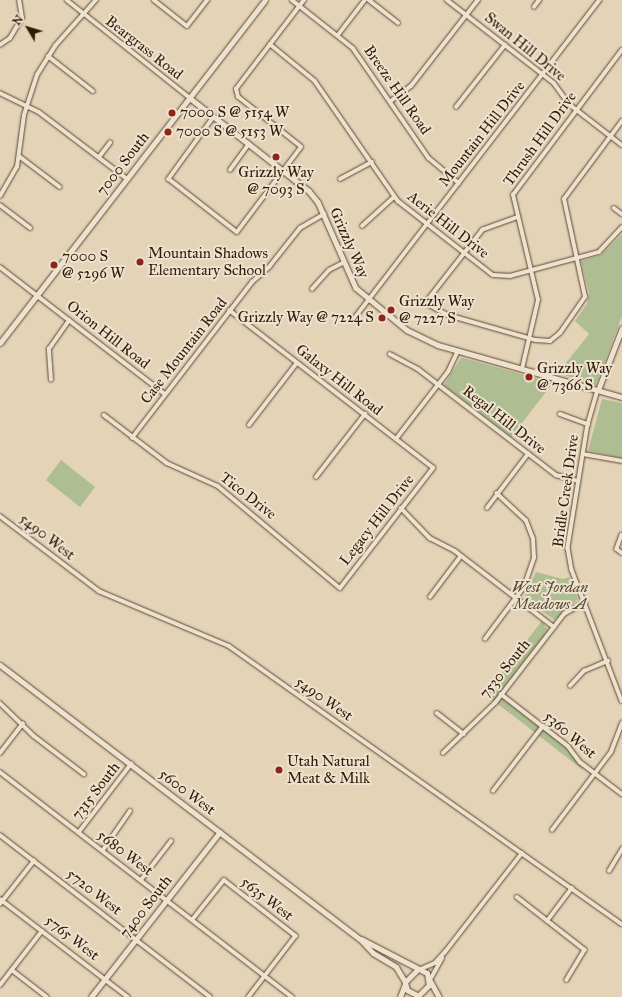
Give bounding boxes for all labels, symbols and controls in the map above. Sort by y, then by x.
north arrow [8,8,48,48]
street label: Swan Hill Drive [481,9,569,85]
street label: Beargrass Road [102,12,186,84]
text: N [10,13,26,28]
street label: Breeze Hill Road [360,42,434,138]
street label: Mountain Hill Drive [435,78,529,190]
street label: Thrush Hill Drive [500,88,580,190]
place label: 7000 S @ 5154 W [180,104,289,122]
marker: 7000 S @ 5154 W [167,108,177,118]
place label: 7000 S @ 5153 W [176,123,283,141]
marker: 7000 S @ 5153 W [163,127,173,137]
street label: 7000 South [93,129,153,199]
marker: Grizzly Way @ 7093 S [271,152,281,162]
place label: Grizzly Way @ 7093 S [238,163,314,198]
street label: Aerie Hill Drive [404,188,492,262]
street label: Grizzly Way [325,205,373,281]
place label: Mountain Shadows Elementary School [148,244,268,279]
place label: 7000 S @ 5296 W [62,247,124,282]
marker: Mountain Shadows Elementary School [135,257,145,267]
marker: 7000 S @ 5296 W [49,260,59,270]
place label: Grizzly Way @ 7227 S [399,292,474,327]
street label: Case Mountain Road [137,294,231,408]
street label: Orion Hill Road [63,297,153,373]
marker: Grizzly Way @ 7227 S [386,305,396,315]
place label: Grizzly Way @ 7224 S [238,309,374,327]
marker: Grizzly Way @ 7224 S [377,313,387,323]
street label: Galaxy Hill Road [292,341,386,419]
place label: Grizzly Way @ 7366 S [537,359,612,394]
marker: Grizzly Way @ 7366 S [524,372,534,382]
street label: Regal Hill Drive [459,382,549,458]
street label: Bridle Creek Drive [549,433,583,549]
street label: Tico Drive [216,469,280,523]
street label: Legacy Hill Drive [336,471,418,569]
street label: 5490 West [16,510,78,564]
park label: West Jordan Meadows A [512,578,588,613]
street label: 7530 South [476,636,534,702]
street label: 5490 West [292,673,356,725]
street label: 5360 West [540,707,600,763]
place label: Utah Natural Meat & Milk [287,752,370,787]
street label: 7315 South [68,759,124,823]
street label: 5600 West [155,765,219,819]
marker: Utah Natural Meat & Milk [274,765,284,775]
street label: 5680 West [94,826,156,880]
street label: 5720 West [63,865,125,919]
street label: 7400 South [116,872,176,942]
street label: 5635 West [237,873,297,925]
street label: 5765 West [41,911,103,965]

